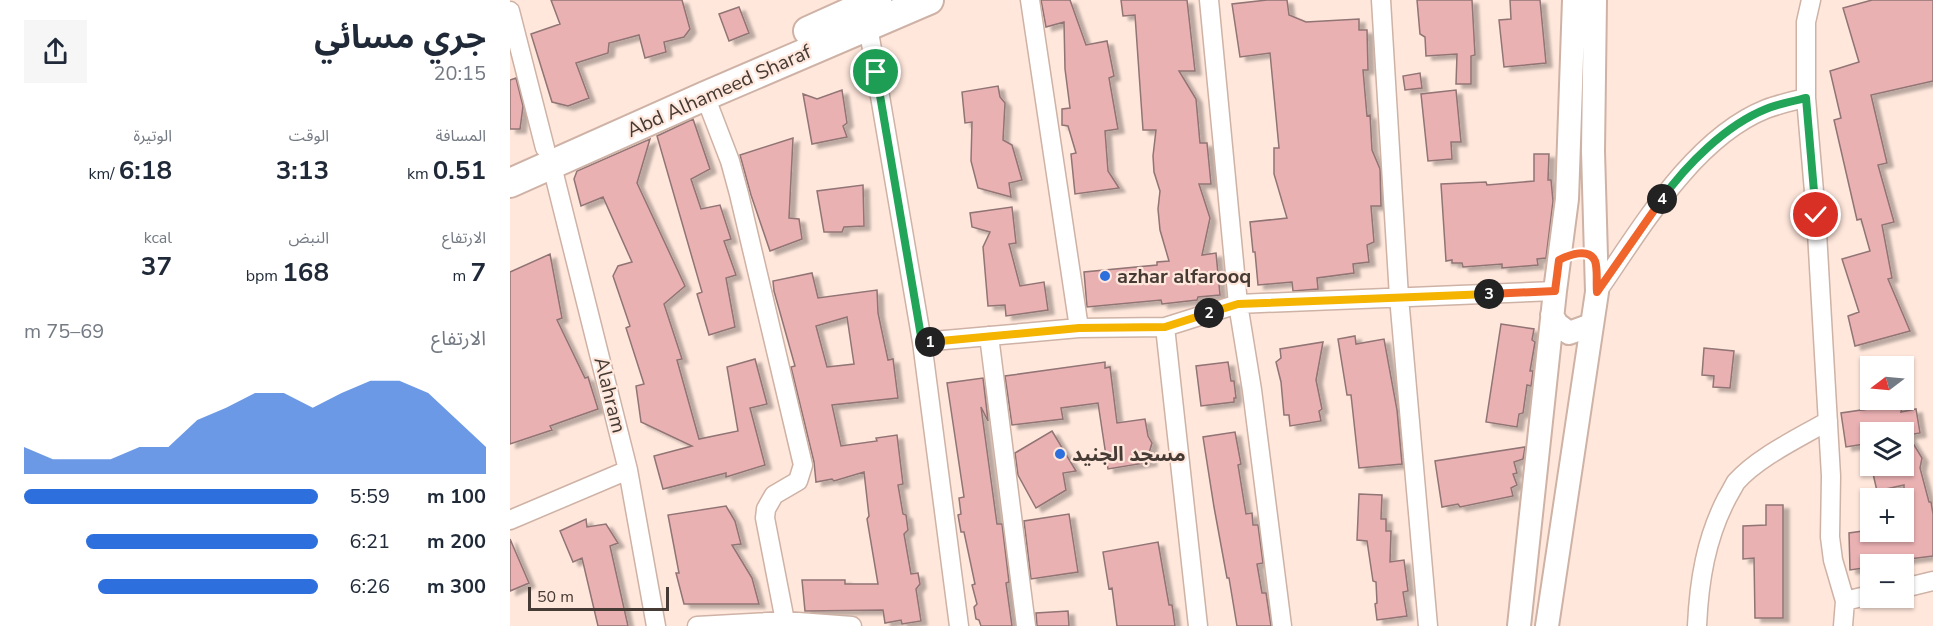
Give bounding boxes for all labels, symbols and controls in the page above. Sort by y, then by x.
text: جري مسائي [314,15,486,60]
button: share [24,20,87,83]
street label: Abd Alhameed Sharaf [622,38,816,144]
pin [850,46,901,97]
icon: arrive [859,55,892,88]
text: 20:15 [433,60,486,87]
text: الوتيرة [134,125,172,147]
text: الوقت [289,125,329,147]
text: المسافة [436,125,486,147]
text: 6:18 [119,153,172,188]
text: 3:13 [276,153,329,188]
text: 0.51 [433,153,486,188]
text: /km [88,163,119,185]
text: km [407,163,433,185]
pin: 4 [1647,184,1677,214]
text: 4 [1657,188,1667,210]
pin [1790,189,1841,240]
icon: check [1799,198,1832,231]
text: kcal [144,227,172,249]
text: النبض [288,227,329,249]
text: الارتفاع [442,227,486,249]
text: 37 [141,249,172,284]
text: 168 [282,255,329,290]
text: 7 [470,255,486,290]
place label: azhar alfarooq [1117,263,1251,290]
text: bpm [246,265,282,287]
text: m [453,265,470,287]
marker: azhar alfarooq [1098,269,1112,283]
pin: 3 [1474,279,1504,309]
text: 3 [1484,283,1494,305]
pin: 2 [1194,298,1224,328]
text: 2 [1204,302,1214,324]
text: 69–75 m [24,318,104,345]
text: الارتفاع [431,325,486,352]
pin: 1 [915,327,945,357]
text: 1 [925,331,935,353]
street label: Alahram [588,354,632,436]
north arrow [1860,356,1914,410]
map controls [1860,356,1914,608]
button: layers [1860,422,1914,476]
place label: مسجد الجنيد [1072,441,1186,468]
marker: مسجد الجنيد [1053,447,1067,461]
text: 5:59 [349,483,390,510]
text: 100 m [427,483,486,510]
button: + [1860,488,1914,542]
text: 6:21 [349,528,390,555]
text: 200 m [427,528,486,555]
button: − [1860,554,1914,608]
text: 6:26 [349,573,390,600]
text: 300 m [427,573,486,600]
scale bar [528,584,669,612]
text: 50 m [537,586,574,608]

